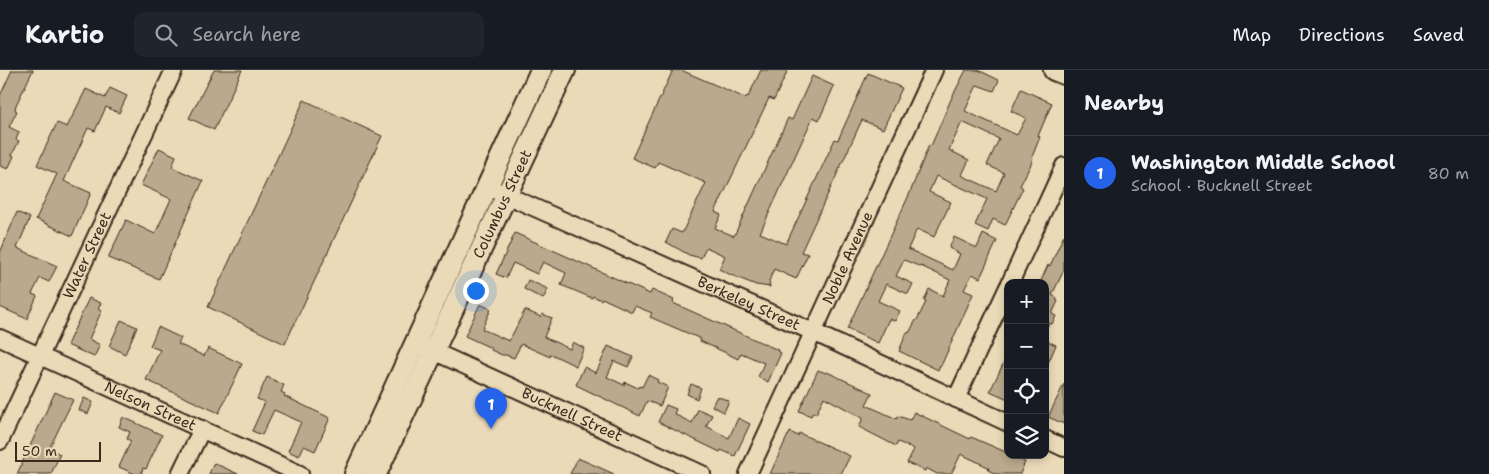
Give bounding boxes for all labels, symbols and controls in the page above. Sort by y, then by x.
search box [134,12,484,57]
text: Kartio [25,19,104,51]
icon: search [152,21,180,49]
text: Search here [192,22,301,47]
text: Map [1233,23,1271,47]
text: Directions [1299,23,1385,47]
text: Saved [1413,23,1464,47]
text: Nearby [1084,89,1164,117]
street label: Columbus Street [468,146,536,262]
text: Washington Middle School [1131,150,1395,175]
text: 1 [1096,163,1104,184]
text: 80 m [1428,163,1469,184]
text: School · Bucknell Street [1131,175,1313,196]
street label: Noble Avenue [818,208,878,307]
street label: Water Street [58,209,116,302]
street label: Berkeley Street [694,272,803,335]
your location [463,278,489,304]
map controls [1004,279,1049,459]
button: + [1004,279,1049,324]
button: − [1004,324,1049,369]
button: locate [1004,369,1049,414]
street label: Nelson Street [101,377,199,436]
street label: Bucknell Street [518,383,626,446]
pin: 1 [475,388,507,429]
button: layers [1004,414,1049,459]
scale bar [15,439,101,462]
text: 50 m [22,442,57,460]

